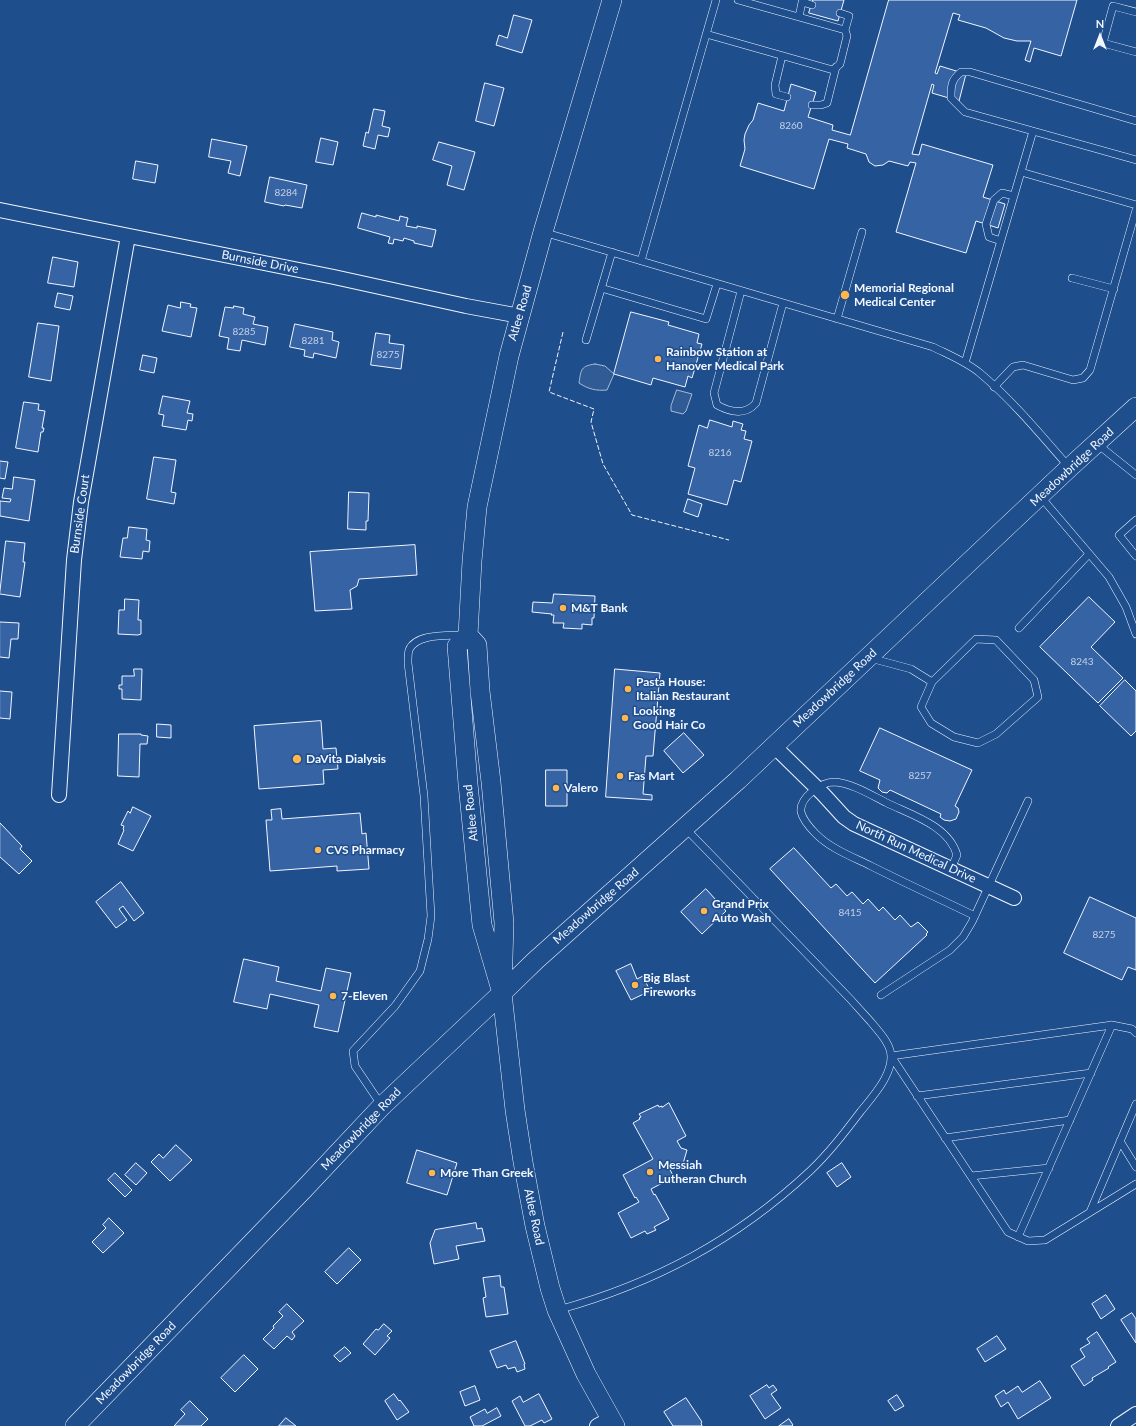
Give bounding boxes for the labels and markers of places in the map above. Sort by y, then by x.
place label: Memorial Regional Medical Center [854,281,954,309]
marker: Memorial Regional Medical Center [839,289,851,301]
place label: Rainbow Station at Hanover Medical Park [666,345,784,373]
marker: Rainbow Station at Hanover Medical Park [653,354,663,364]
place label: M&T Bank [571,601,628,615]
marker: M&T Bank [558,603,568,613]
place label: Pasta House: Italian Restaurant [636,675,730,703]
marker: Pasta House: Italian Restaurant [623,684,633,694]
place label: Looking Good Hair Co [633,704,705,732]
marker: Looking Good Hair Co [620,713,630,723]
place label: DaVita Dialysis [306,752,386,766]
marker: DaVita Dialysis [291,753,303,765]
place label: Fas Mart [628,769,674,783]
marker: Fas Mart [615,771,625,781]
place label: Valero [564,781,598,795]
marker: Valero [551,783,561,793]
place label: CVS Pharmacy [326,843,405,857]
marker: CVS Pharmacy [313,845,323,855]
place label: Grand Prix Auto Wash [712,897,771,925]
marker: Grand Prix Auto Wash [699,906,709,916]
place label: Big Blast Fireworks [643,971,696,999]
marker: Big Blast Fireworks [630,980,640,990]
place label: 7-Eleven [341,989,388,1003]
marker: 7-Eleven [328,991,338,1001]
place label: Messiah Lutheran Church [658,1158,747,1186]
place label: More Than Greek [440,1166,533,1180]
marker: Messiah Lutheran Church [645,1167,655,1177]
marker: More Than Greek [427,1168,437,1178]

